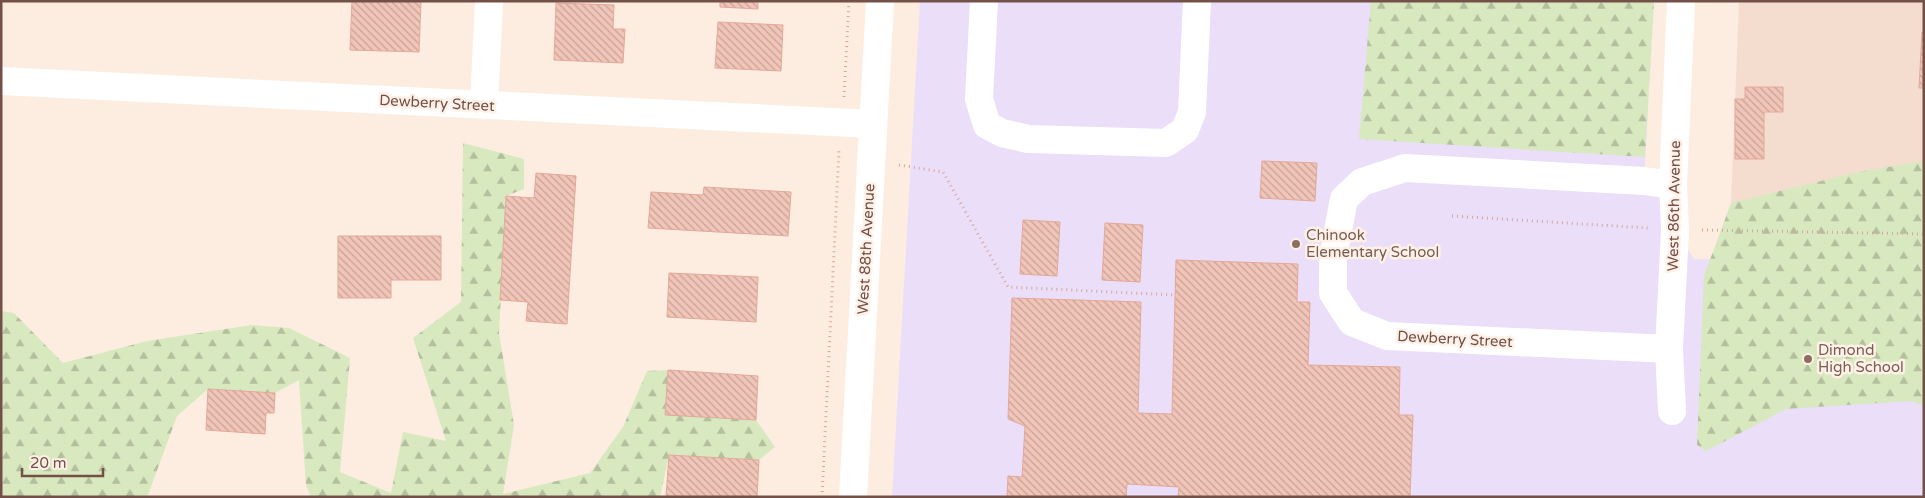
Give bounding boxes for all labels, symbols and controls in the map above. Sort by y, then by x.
street label: Dewberry Street [379,91,495,115]
street label: West 86th Avenue [1664,140,1684,272]
street label: West 88th Avenue [854,183,878,315]
place label: Chinook Elementary School [1306,226,1439,261]
marker: Chinook Elementary School [1290,238,1302,250]
street label: Dewberry Street [1397,327,1513,351]
place label: Dimond High School [1818,341,1904,376]
marker: Dimond High School [1802,353,1814,365]
scale bar [22,446,104,478]
text: 20 m [30,454,67,472]

